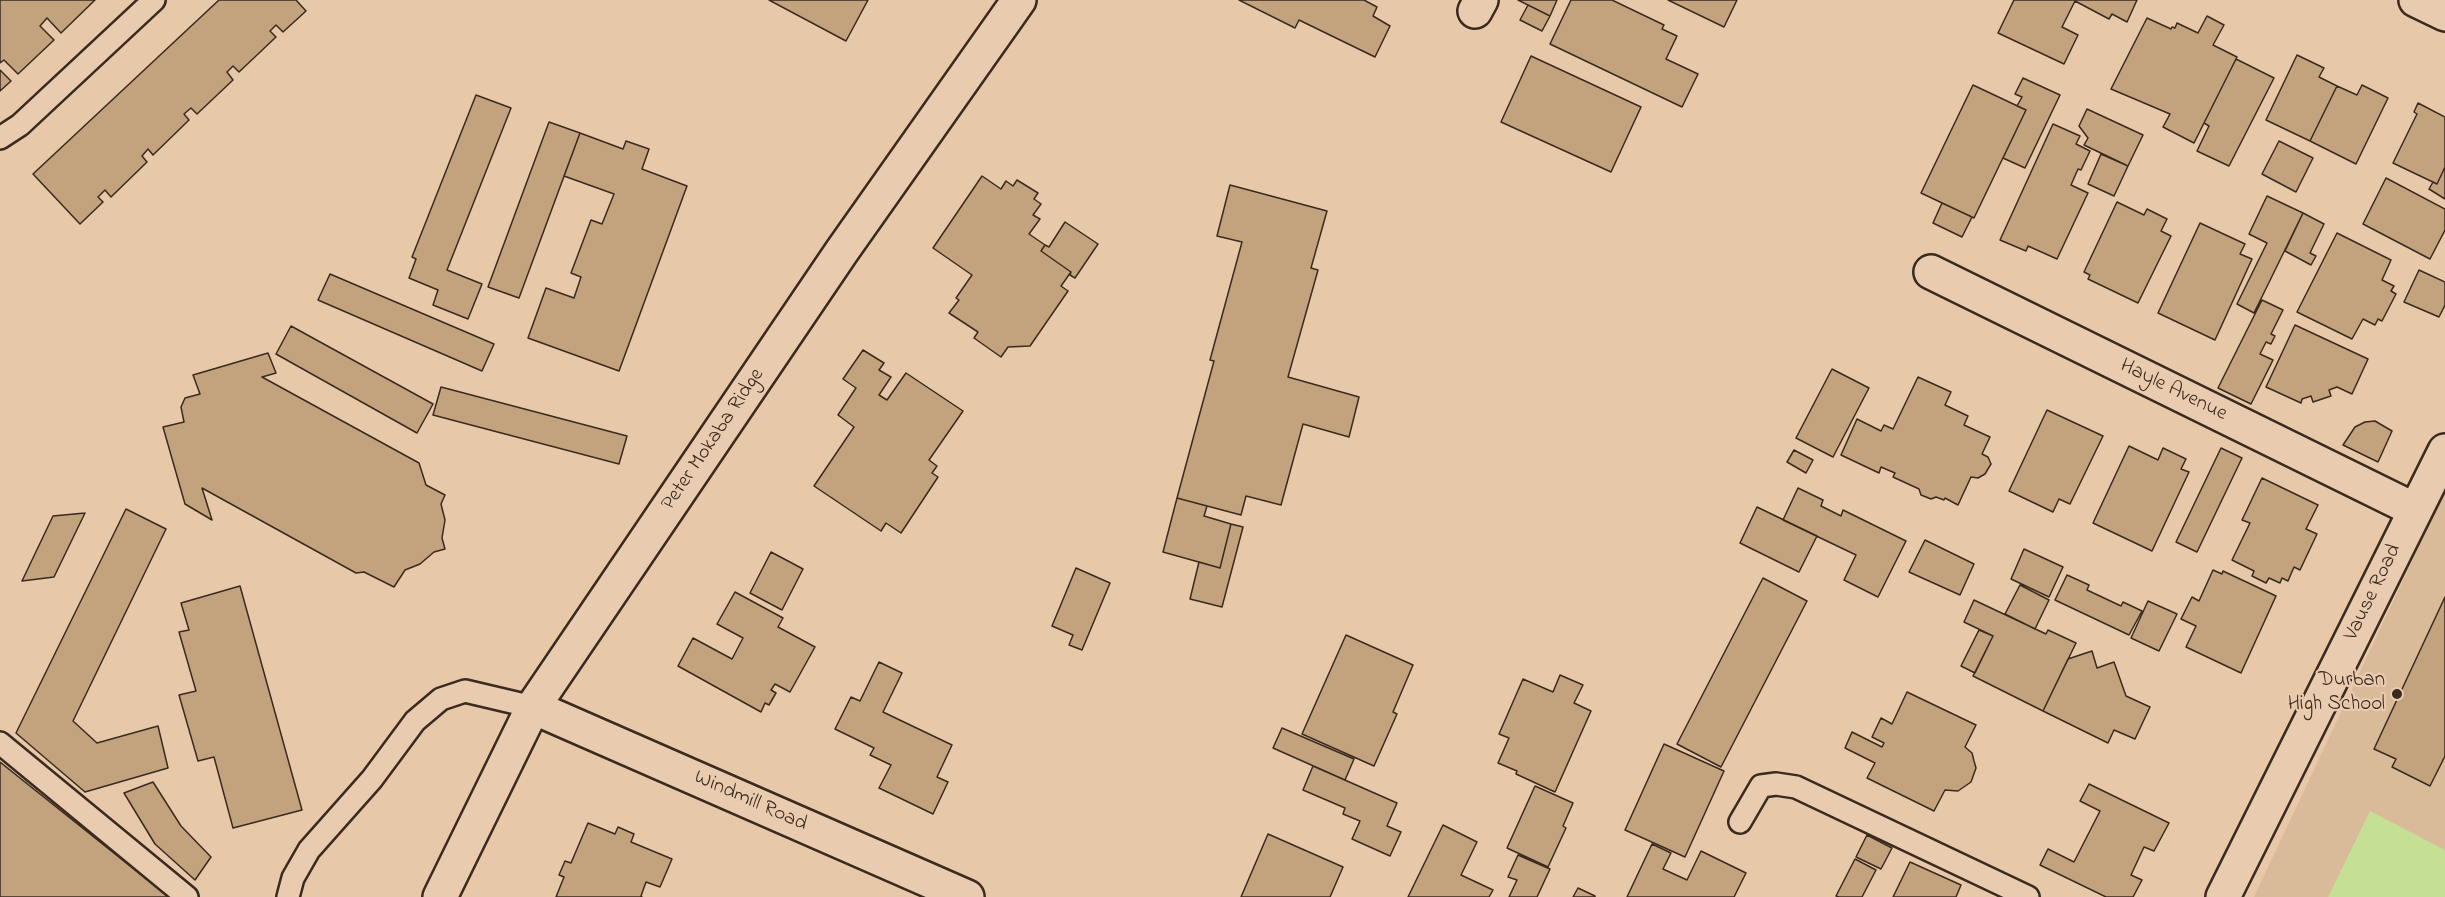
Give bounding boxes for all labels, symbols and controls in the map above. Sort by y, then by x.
street label: Hayle Avenue [2115,354,2231,428]
street label: Peter Mokaba Ridge [657,364,771,516]
street label: Vause Road [2340,541,2408,645]
place label: Durban High School [2288,669,2385,719]
marker: Durban High School [2390,687,2404,701]
street label: Windmill Road [689,766,811,838]

